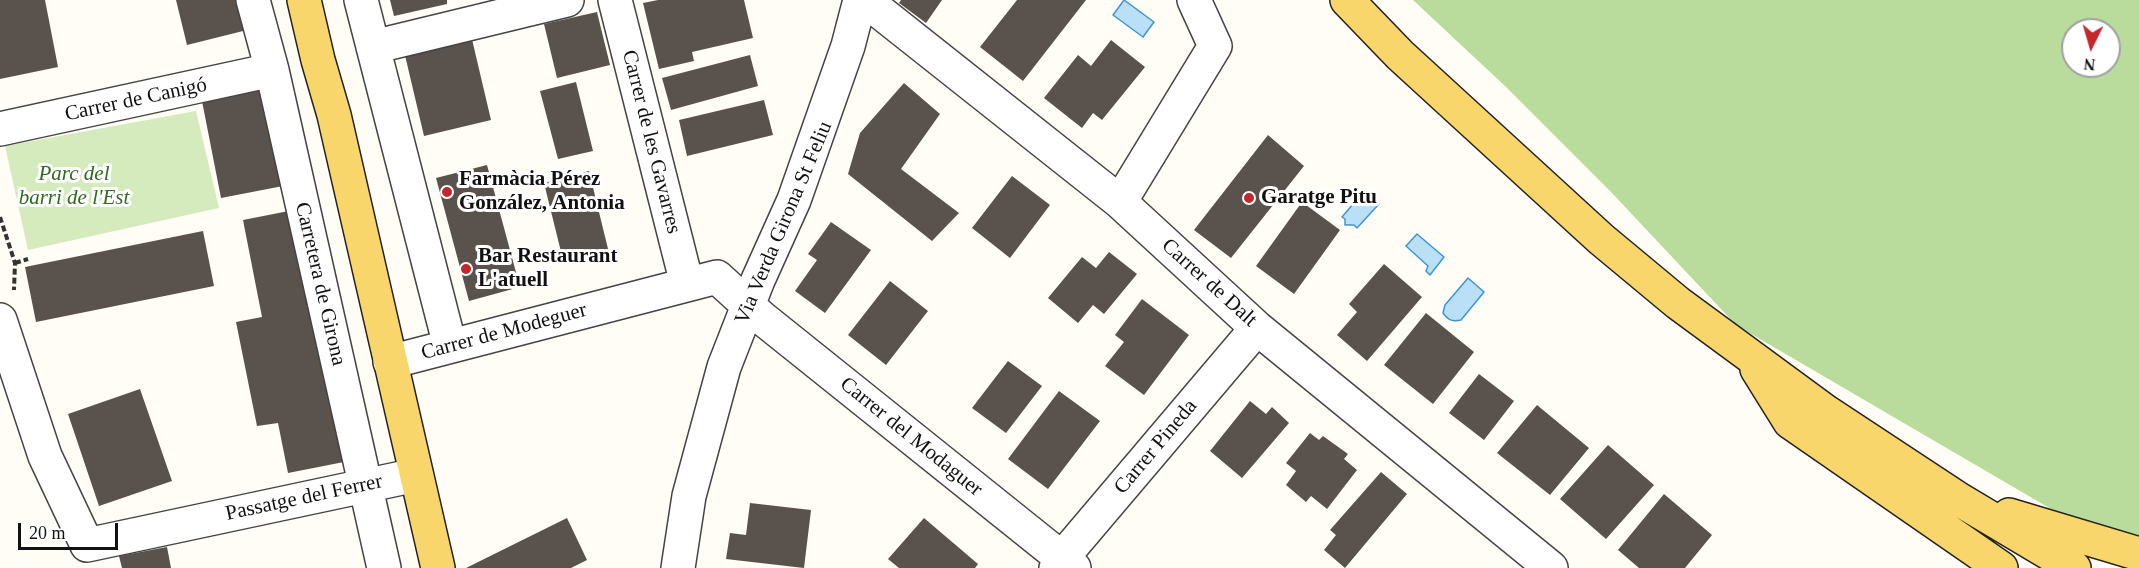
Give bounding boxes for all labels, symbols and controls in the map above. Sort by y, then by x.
north arrow [2061,18,2121,78]
street label: Carrer de les Gavarres [616,48,686,236]
text: N [2083,55,2096,73]
street label: Carrer de Canigó [63,73,209,127]
street label: Via Verda Girona St Feliu [730,118,838,328]
park label: Parc del barri de l'Est [19,161,129,211]
place label: Farmàcia Pérez González, Antonia [459,167,625,217]
marker: Farmàcia Pérez González, Antonia [440,185,454,199]
place label: Garatge Pitu [1261,185,1377,211]
marker: Garatge Pitu [1242,191,1256,205]
street label: Carretera de Girona [289,200,351,368]
street label: Carrer de Dalt [1156,233,1262,333]
place label: Bar Restaurant L'atuell [478,244,617,294]
marker: Bar Restaurant L'atuell [459,262,473,276]
street label: Carrer de Modeguer [419,298,589,366]
street label: Carrer del Modaguer [835,372,987,502]
street label: Carrer Pineda [1109,394,1203,500]
street label: Passatge del Ferrer [223,469,385,527]
scale bar [21,511,122,549]
text: 20 m [29,523,66,543]

